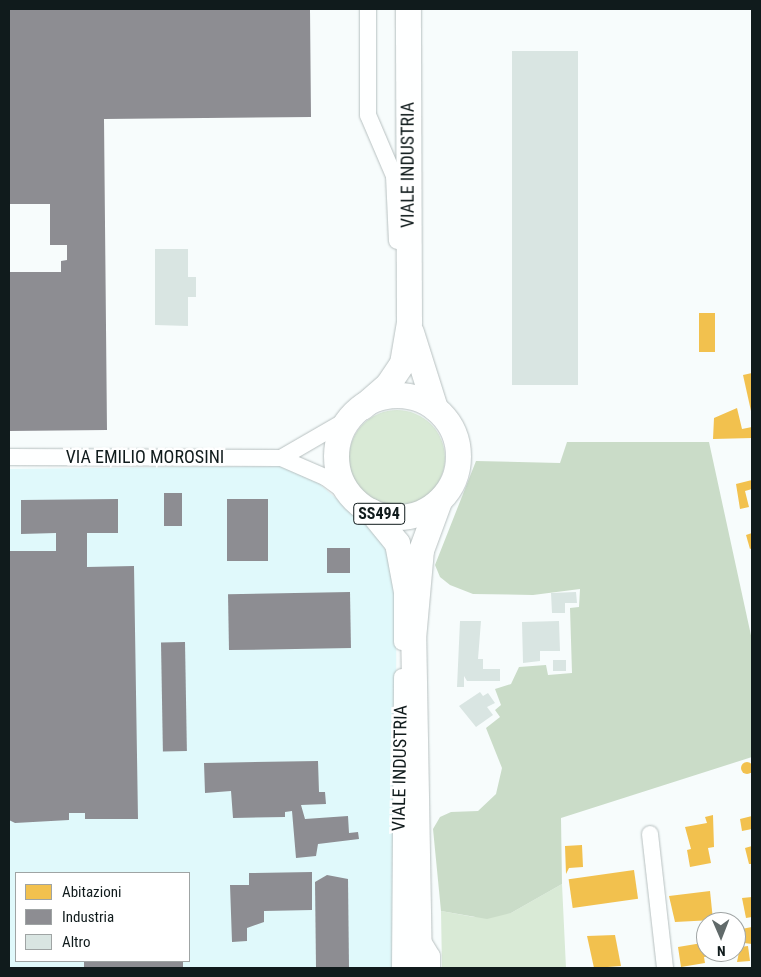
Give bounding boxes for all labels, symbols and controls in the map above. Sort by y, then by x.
street label: VIALE INDUSTRIA [397,102,419,228]
street label: VIA EMILIO MOROSINI [66,446,224,468]
road number: SS494 [353,500,405,528]
street label: VIALE INDUSTRIA [388,705,412,831]
legend [15,872,190,962]
text: Abitazioni [62,883,121,901]
text: Industria [62,908,114,926]
north arrow [696,912,746,962]
text: Altro [62,933,90,951]
text: N [717,943,726,959]

